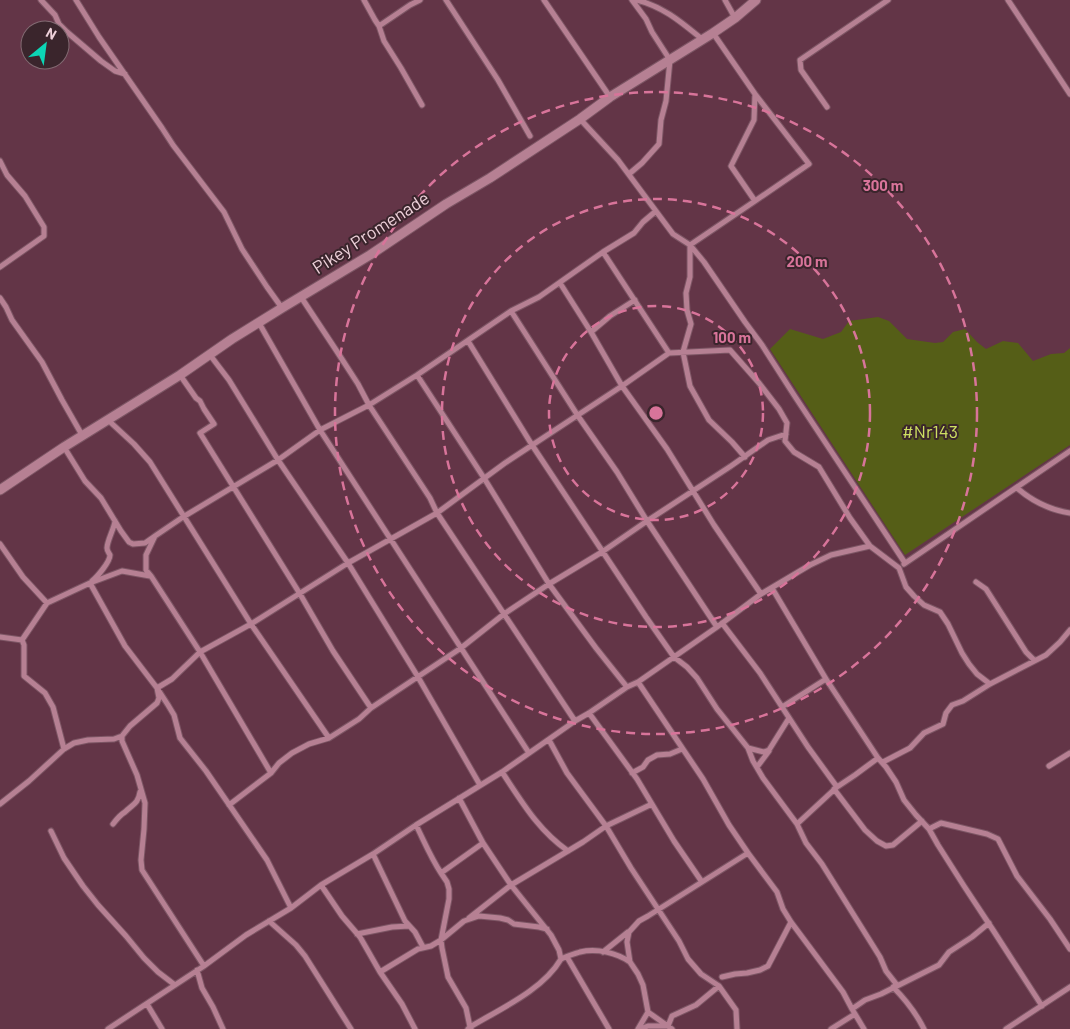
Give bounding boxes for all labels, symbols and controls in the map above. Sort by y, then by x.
north arrow [20,20,70,70]
text: N [43,24,60,43]
text: 300 m [863,176,903,194]
street label: Pikey Promenade [308,186,433,278]
text: 200 m [786,252,828,270]
text: 100 m [713,328,751,346]
centre of rings [647,404,665,422]
park label: #Nr143 [902,420,958,442]

